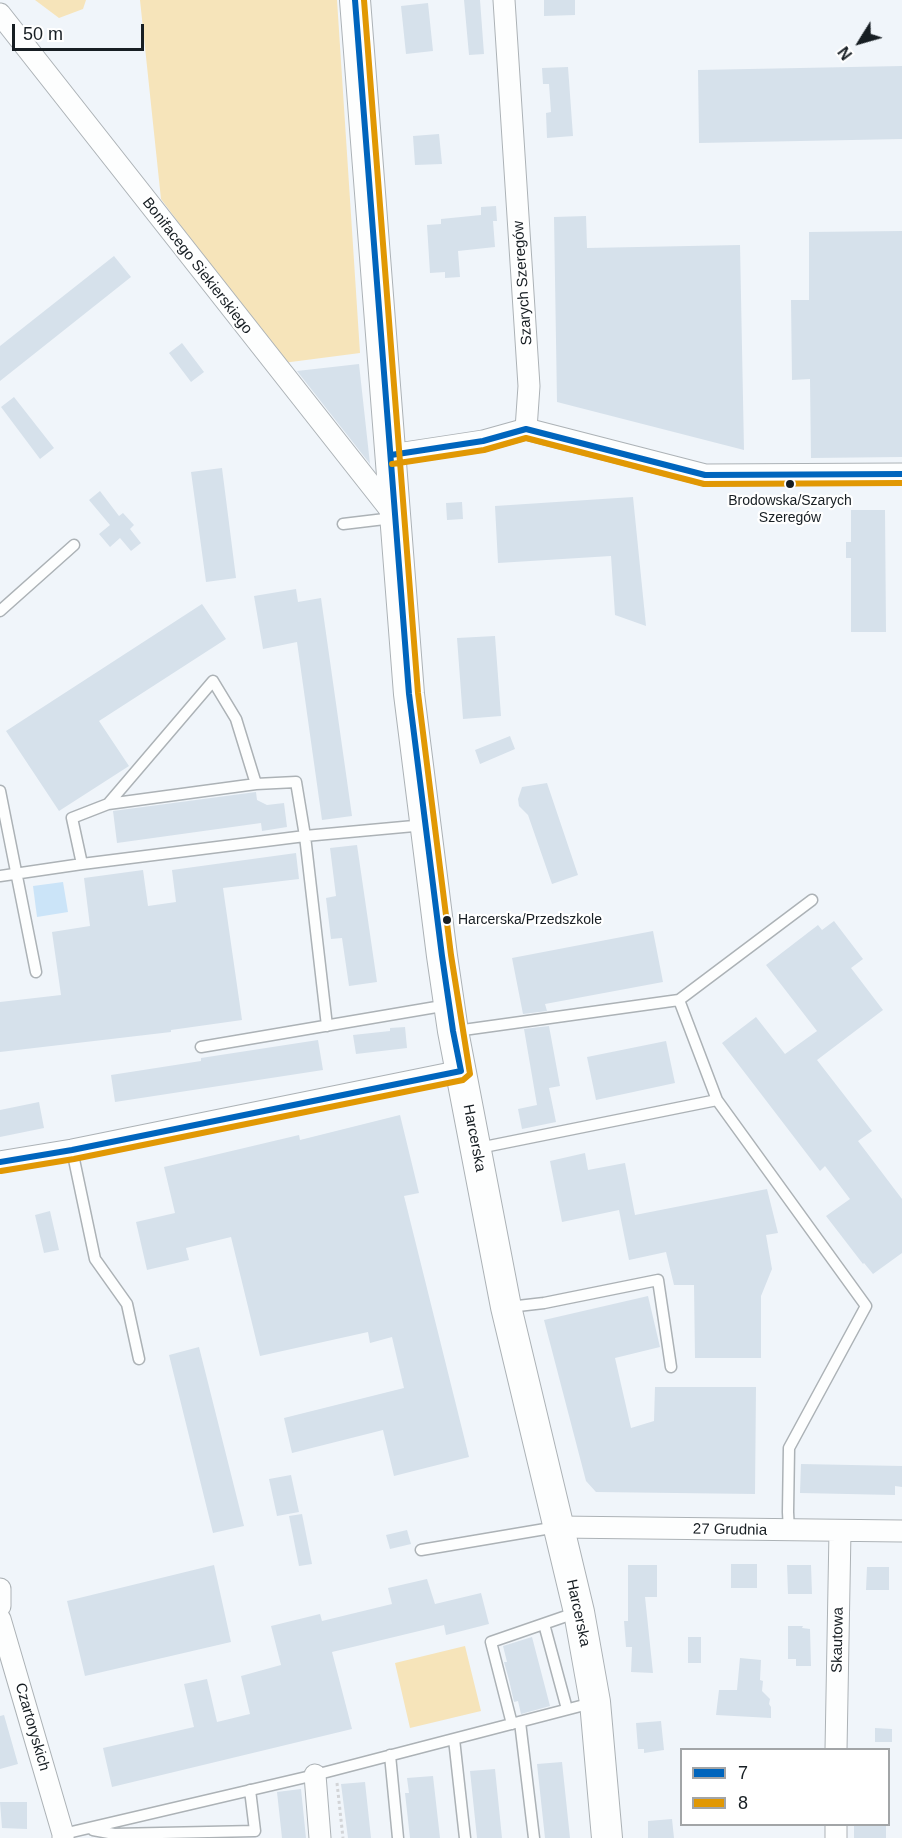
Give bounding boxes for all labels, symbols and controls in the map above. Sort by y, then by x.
scale bar [15,12,147,50]
north arrow [830,12,890,72]
text: 50 m [23,24,63,44]
text: N [835,43,855,63]
street label: Bonifacego Siekierskiego [138,194,256,338]
street label: Szarych Szeregów [510,220,536,346]
marker: Brodowska/Szarych Szeregów [784,478,796,490]
place label: Brodowska/Szarych Szeregów [728,493,852,526]
place label: Harcerska/Przedszkole [458,912,602,928]
marker: Harcerska/Przedszkole [441,914,453,926]
street label: Harcerska [459,1103,489,1173]
street label: 27 Grudnia [693,1520,767,1540]
street label: Harcerska [562,1578,594,1648]
street label: Skautowa [828,1607,848,1673]
street label: Czartoryskich [11,1681,53,1773]
legend [680,1748,890,1826]
text: 7 [738,1763,748,1783]
text: 8 [738,1793,748,1813]

